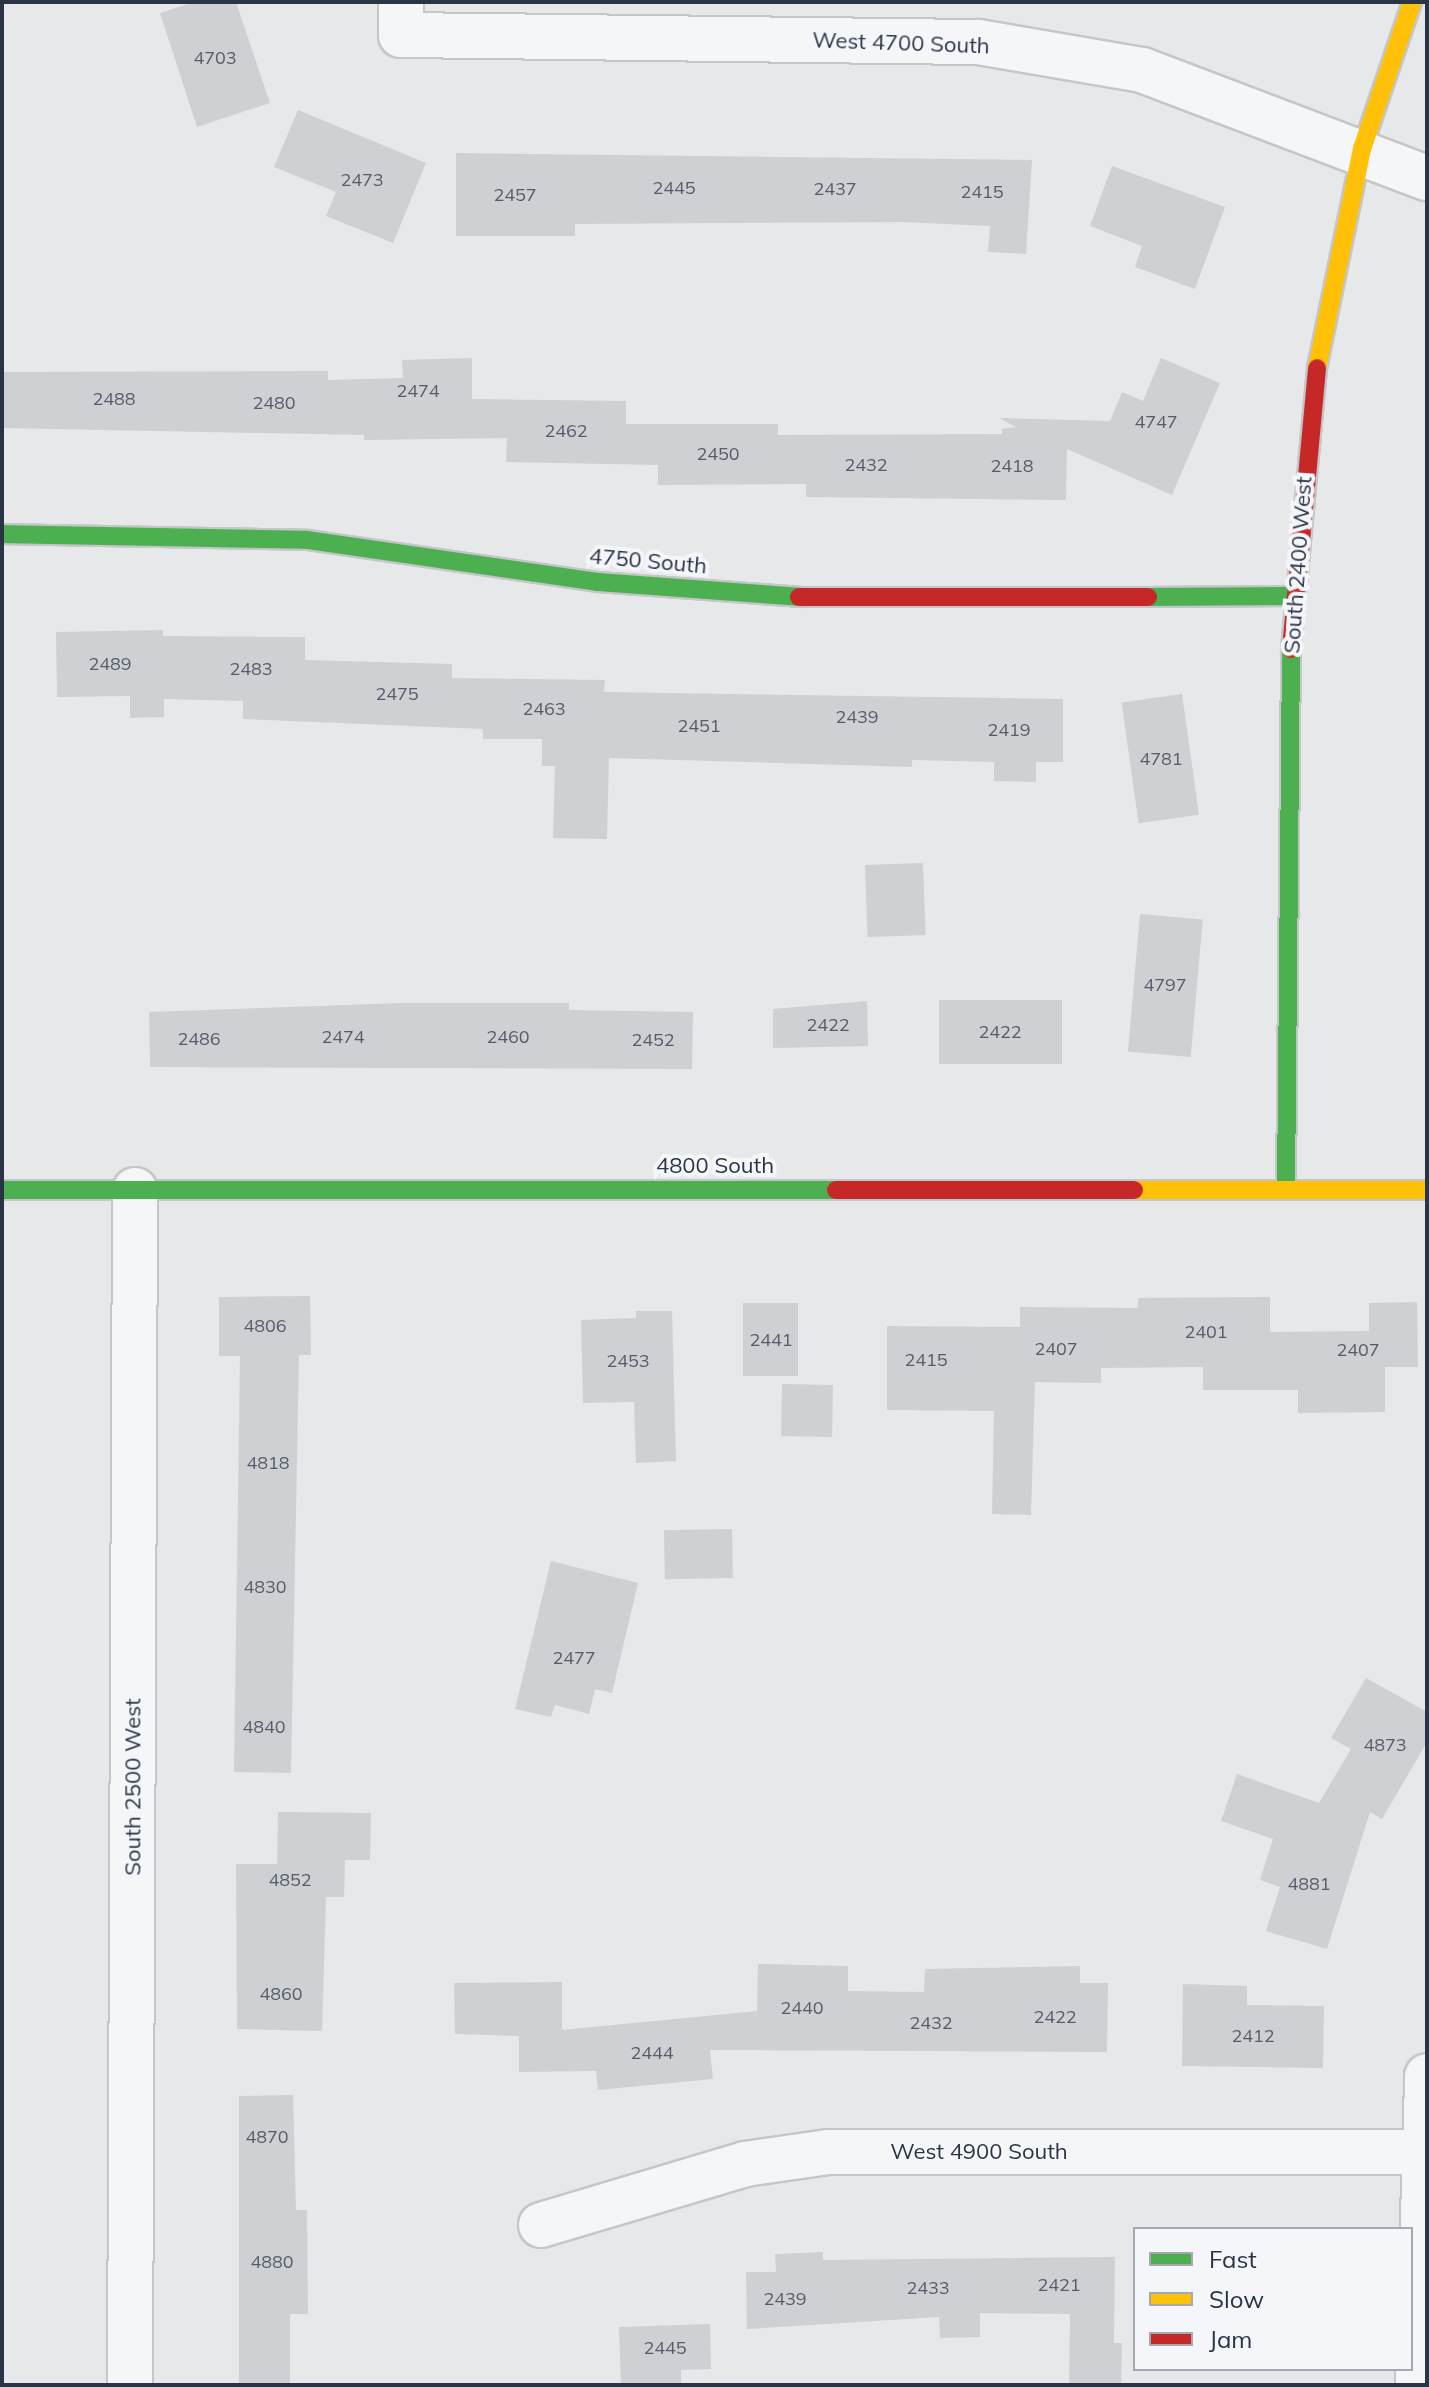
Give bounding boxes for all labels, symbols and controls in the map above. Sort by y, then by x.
street label: West 4700 South [812,27,990,59]
house number: 4703 [193,47,237,69]
house number: 2473 [340,169,384,191]
house number: 2445 [652,177,696,199]
house number: 2437 [813,178,857,200]
house number: 2415 [960,181,1004,203]
house number: 2457 [493,184,537,206]
house number: 2474 [396,380,440,402]
house number: 2488 [92,388,136,410]
house number: 2480 [252,392,296,414]
house number: 4747 [1134,411,1178,433]
house number: 2462 [544,420,588,442]
house number: 2450 [696,443,740,465]
house number: 2432 [844,454,888,476]
house number: 2418 [990,455,1034,477]
street label: South 2400 West [1279,476,1317,654]
street label: 4750 South [588,543,708,579]
house number: 2489 [88,653,132,675]
house number: 2483 [229,658,273,680]
house number: 2475 [375,683,419,705]
house number: 2463 [522,698,566,720]
house number: 2439 [835,706,879,728]
house number: 2451 [677,715,721,737]
house number: 2419 [987,719,1031,741]
house number: 4781 [1139,748,1183,770]
house number: 4797 [1143,974,1187,996]
house number: 2422 [806,1014,850,1036]
house number: 2422 [978,1021,1022,1043]
house number: 2474 [321,1026,365,1048]
house number: 2460 [486,1026,530,1048]
house number: 2486 [177,1028,221,1050]
house number: 2452 [631,1029,675,1051]
street label: 4800 South [656,1153,774,1179]
house number: 4806 [243,1315,287,1337]
house number: 2401 [1184,1321,1228,1343]
house number: 2441 [749,1329,793,1351]
house number: 2407 [1034,1338,1078,1360]
house number: 2407 [1336,1339,1380,1361]
house number: 2415 [904,1349,948,1371]
house number: 2453 [606,1350,650,1372]
house number: 4818 [246,1452,290,1474]
house number: 4830 [243,1576,287,1598]
house number: 2477 [552,1647,596,1669]
street label: South 2500 West [120,1698,146,1876]
house number: 4840 [242,1716,286,1738]
house number: 4873 [1363,1734,1407,1756]
house number: 4852 [268,1869,312,1891]
house number: 4881 [1287,1873,1331,1895]
house number: 4860 [259,1983,303,2005]
house number: 2440 [780,1997,824,2019]
house number: 2422 [1033,2006,1077,2028]
house number: 2432 [909,2012,953,2034]
house number: 2412 [1231,2025,1275,2047]
house number: 2444 [630,2042,674,2064]
house number: 4870 [245,2126,289,2148]
street label: West 4900 South [890,2139,1068,2165]
legend [1133,2227,1413,2371]
text: Fast [1209,2244,1257,2274]
house number: 4880 [250,2251,294,2273]
house number: 2421 [1037,2274,1081,2296]
house number: 2433 [906,2277,950,2299]
text: Slow [1209,2284,1264,2314]
house number: 2439 [763,2288,807,2310]
text: Jam [1209,2324,1252,2354]
house number: 2445 [643,2337,687,2359]

